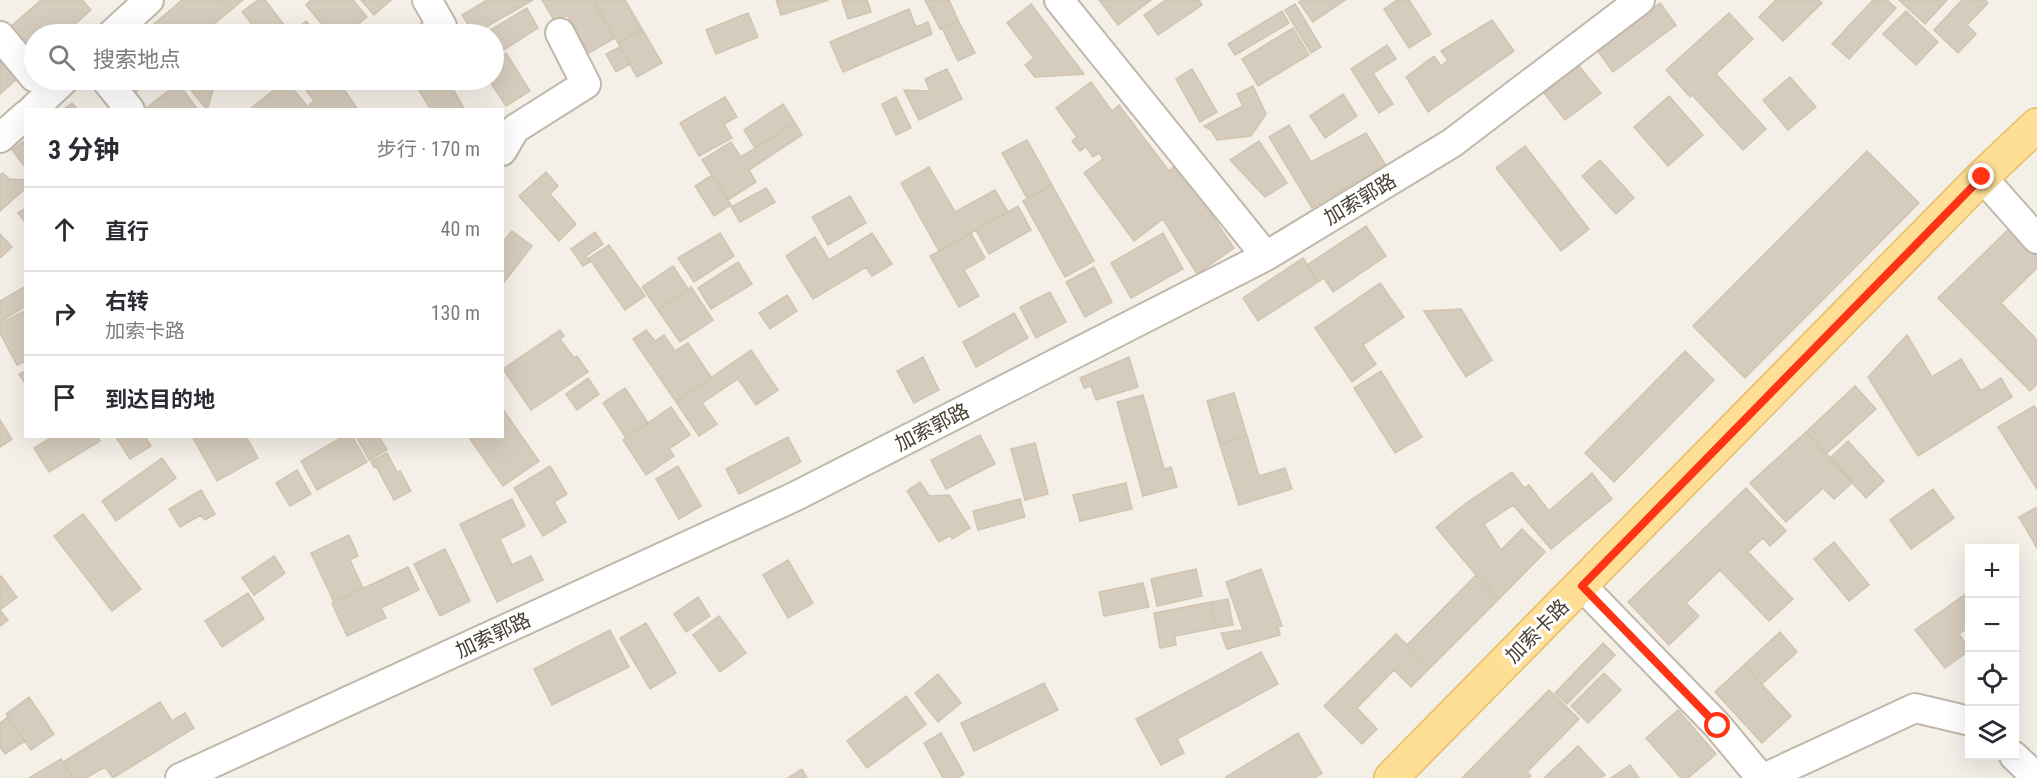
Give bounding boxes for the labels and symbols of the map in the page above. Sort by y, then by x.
route end [1968,163,1994,189]
street label: 加索郭路 [1320,168,1400,230]
street label: 加索郭路 [891,398,973,456]
street label: 加索卡路 [1500,594,1574,668]
street label: 加索郭路 [452,607,534,663]
route start [1704,712,1730,738]

